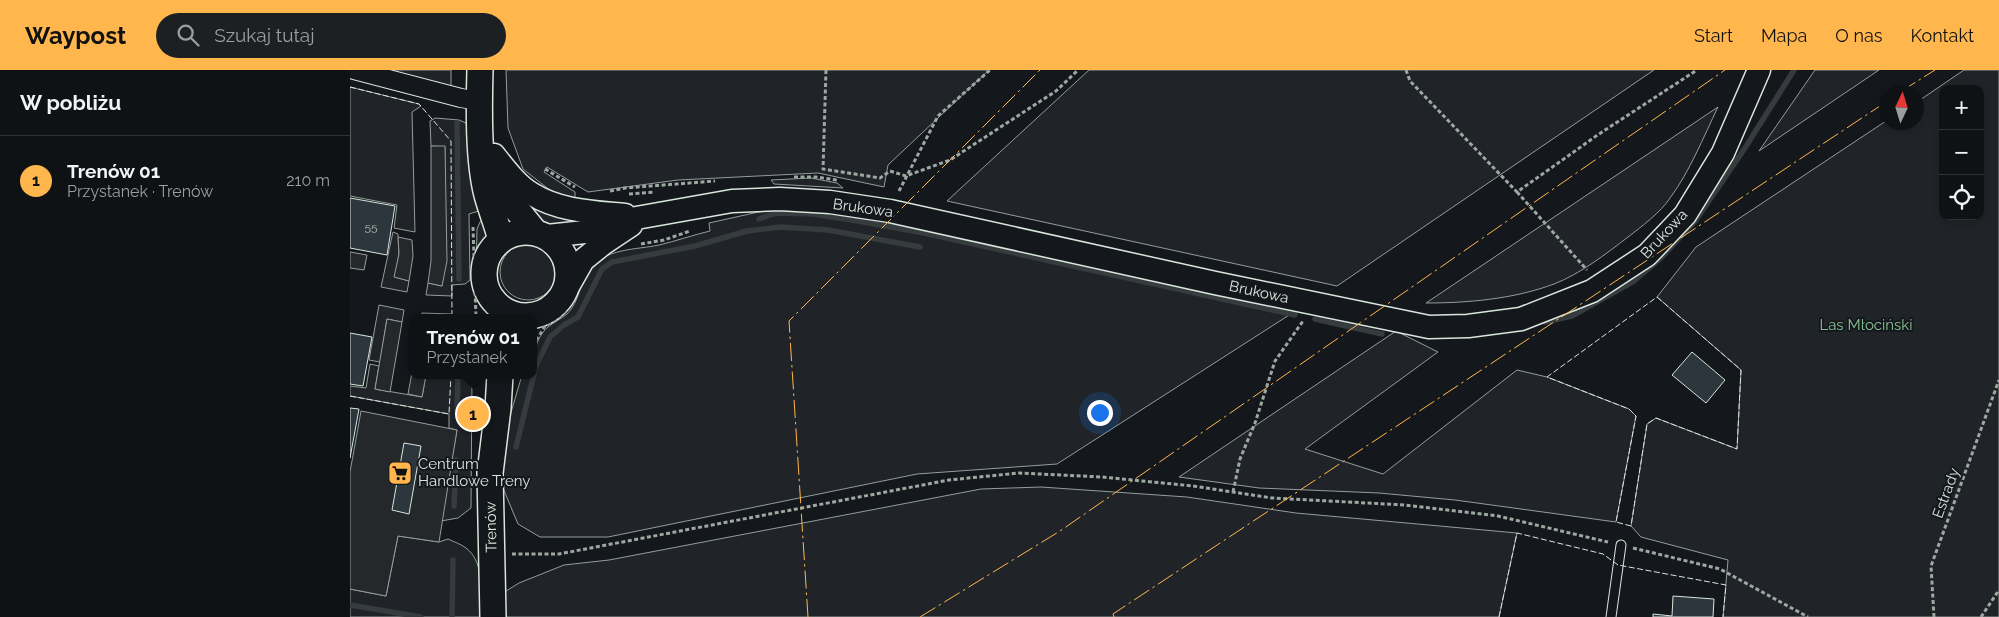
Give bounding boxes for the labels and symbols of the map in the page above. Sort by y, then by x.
north arrow [1879,85,1924,130]
street label: Brukowa [832,195,894,221]
street label: Brukowa [1637,206,1691,262]
house number: 55 [364,220,378,234]
street label: Brukowa [1228,277,1290,307]
park label: Las Młociński [1819,316,1913,334]
pin: 1 [457,395,489,433]
your location [1087,400,1113,426]
place label: Centrum Handlowe Treny [418,455,530,490]
supermarket icon: Centrum Handlowe Treny [387,460,413,486]
street label: Estrady [1929,465,1963,521]
street label: Trenów [482,501,500,553]

